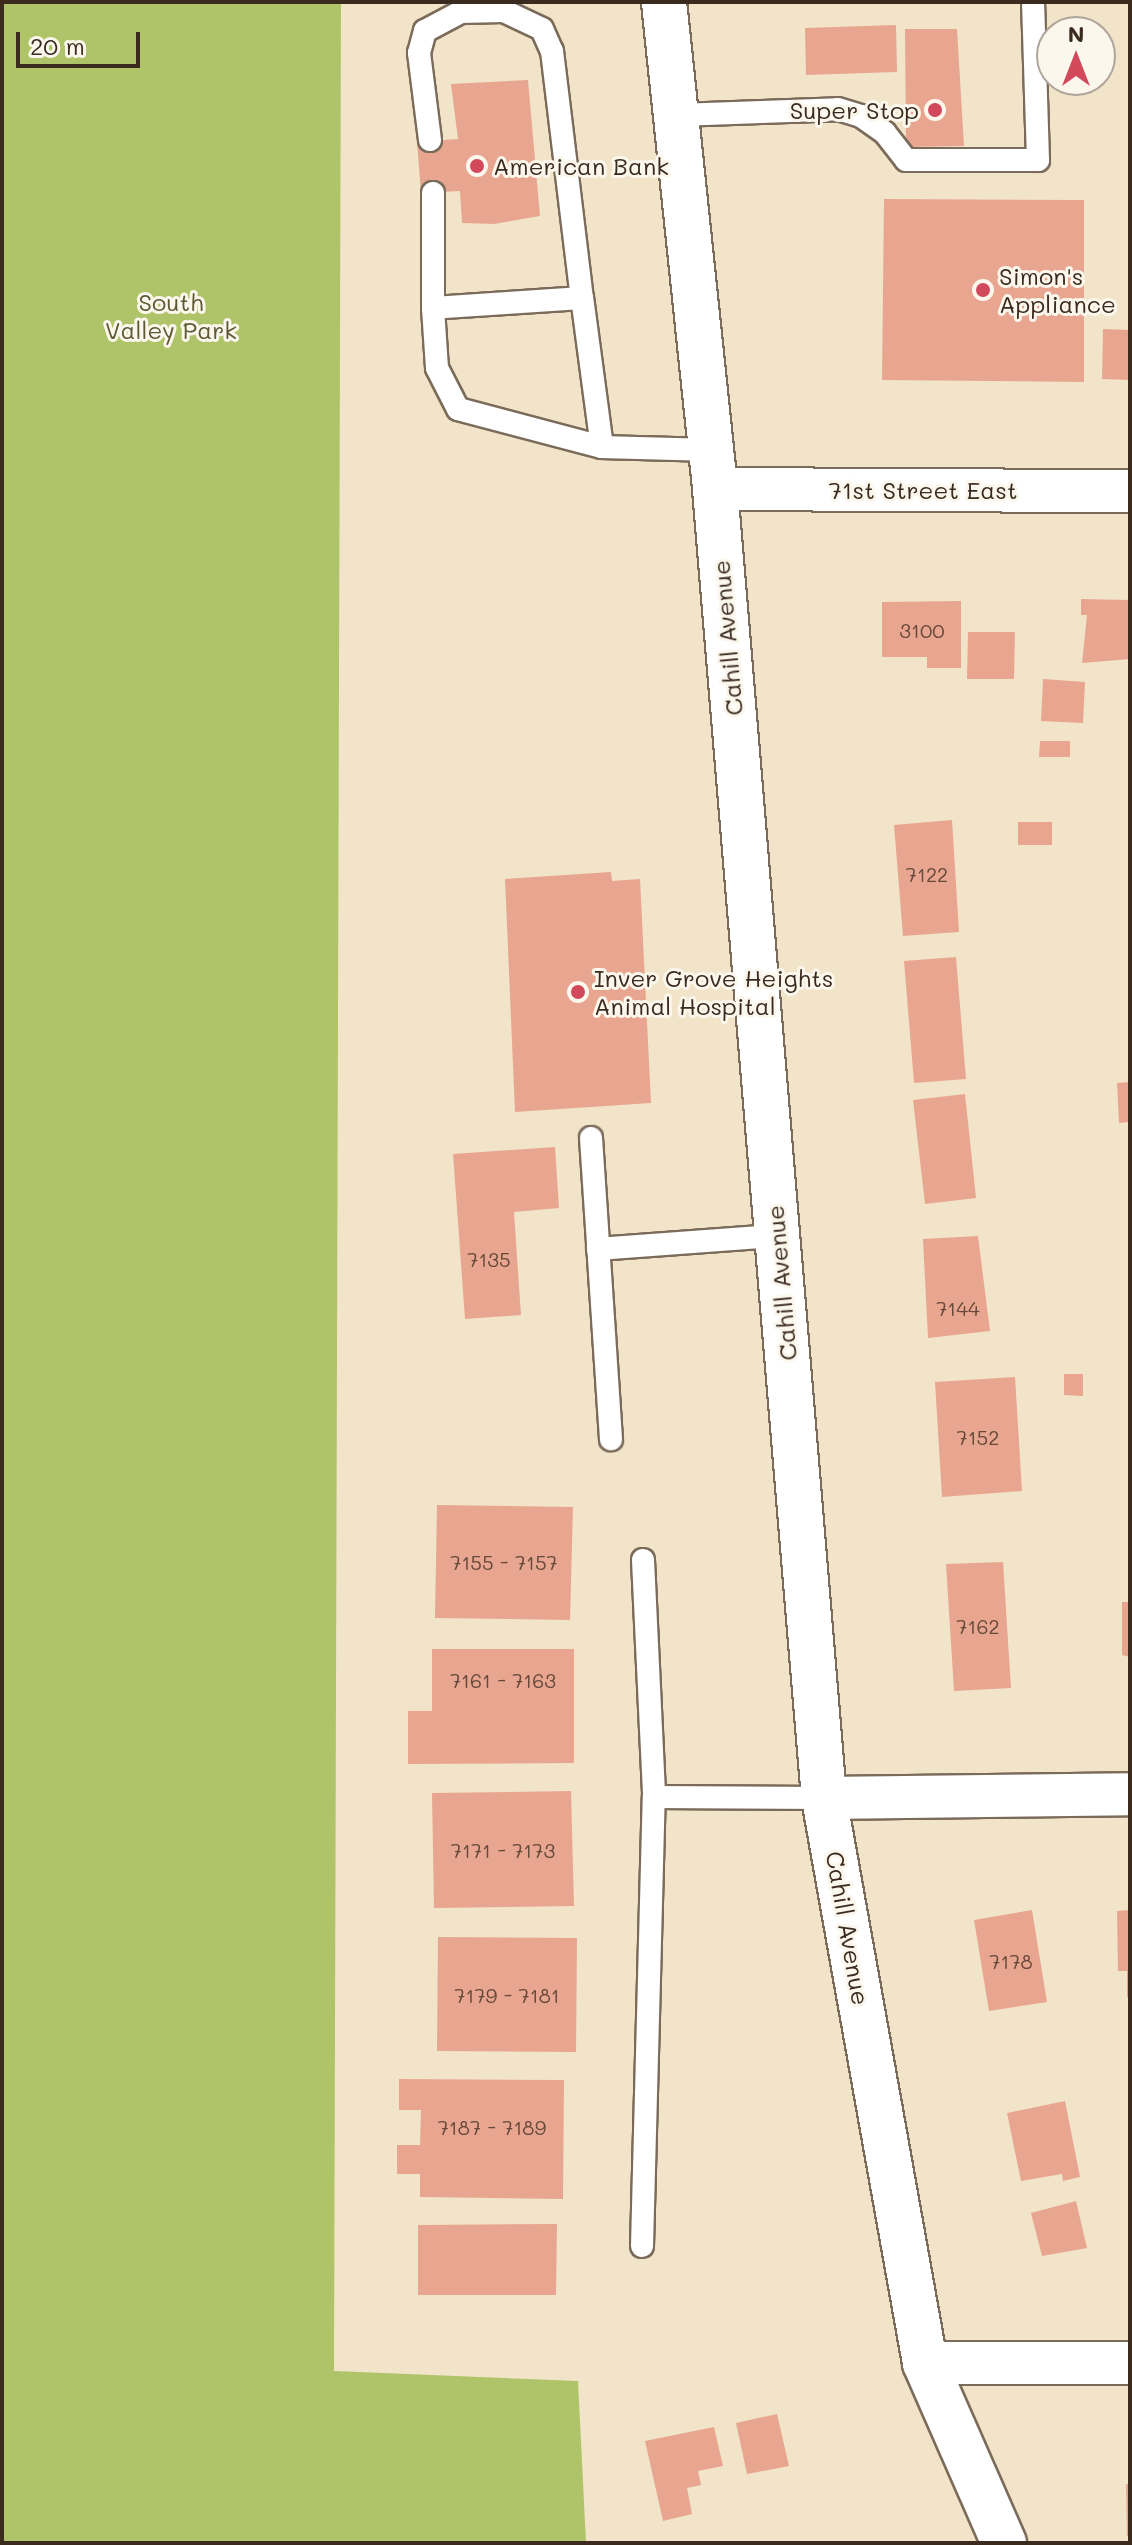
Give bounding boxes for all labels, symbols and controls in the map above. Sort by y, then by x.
scale bar [20,16,144,66]
north arrow [1036,16,1116,96]
text: N [1068,19,1084,48]
text: 20 m [30,30,85,61]
place label: Super Stop [790,96,919,124]
marker: Super Stop [926,101,944,119]
place label: American Bank [493,152,669,180]
marker: American Bank [468,157,486,175]
place label: Simon's Appliance [999,262,1116,318]
marker: Simon's Appliance [974,281,992,299]
park label: South Valley Park [105,288,237,344]
street label: 71st Street East [829,476,1017,504]
street label: Cahill Avenue [706,559,748,717]
house number: 3100 [899,618,945,642]
house number: 7122 [906,862,948,886]
place label: Inver Grove Heights Animal Hospital [594,964,833,1020]
marker: Inver Grove Heights Animal Hospital [569,983,587,1001]
street label: Cahill Avenue [760,1204,802,1362]
house number: 7135 [467,1247,511,1271]
house number: 7144 [936,1296,980,1320]
house number: 7152 [957,1425,999,1449]
house number: 7155 - 7157 [450,1550,558,1574]
house number: 7162 [956,1614,1000,1638]
house number: 7161 - 7163 [450,1668,556,1692]
house number: 7171 - 7173 [451,1838,555,1862]
street label: Cahill Avenue [820,1849,876,2007]
house number: 7178 [989,1949,1033,1973]
house number: 7179 - 7181 [454,1983,560,2007]
house number: 7187 - 7189 [438,2115,546,2139]

